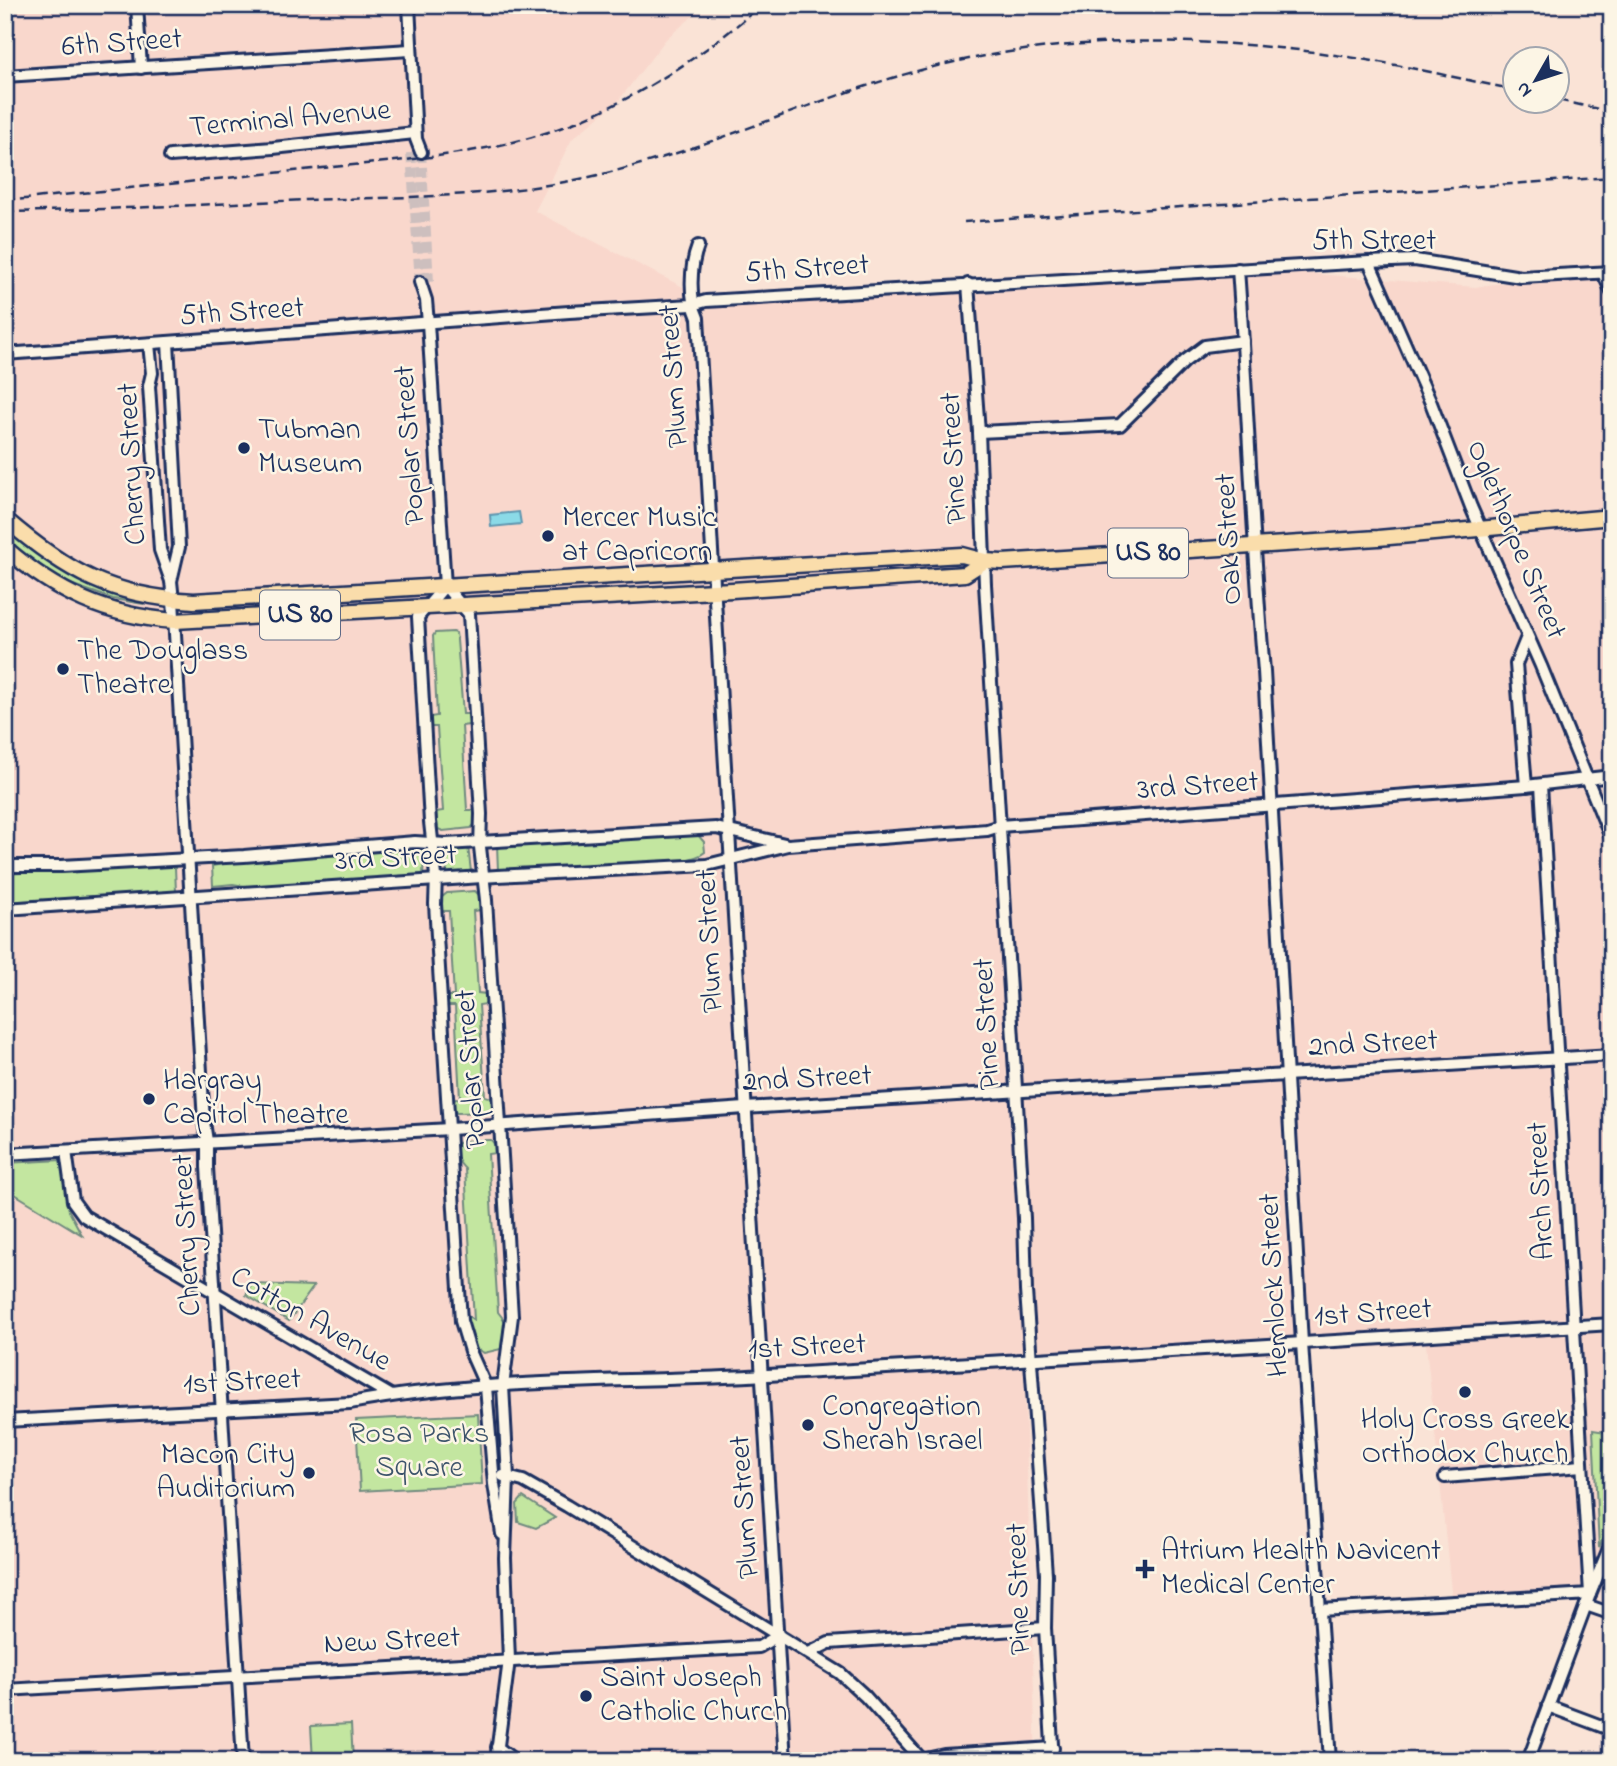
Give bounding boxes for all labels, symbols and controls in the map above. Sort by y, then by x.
street label: 6th Street [60,18,184,70]
north arrow [1502,46,1572,116]
text: N [1510,76,1539,103]
street label: Terminal Avenue [188,89,393,151]
street label: 5th Street [1312,220,1436,264]
street label: 5th Street [743,244,871,296]
street label: 5th Street [178,287,306,339]
street label: Plum Street [648,303,702,449]
street label: Poplar Street [383,364,439,526]
street label: Cherry Street [107,382,159,546]
street label: Pine Street [930,391,980,525]
place label: Tubman Museum [258,409,362,487]
street label: Oglethorpe Street [1453,434,1577,646]
marker: Tubman Museum [236,440,252,456]
street label: Oak Street [1205,472,1255,606]
place label: Mercer Music at Capricorn [562,497,716,575]
marker: Mercer Music at Capricorn [540,528,556,544]
road number: US 80 [1108,528,1188,578]
road number: US 80 [260,590,340,640]
place label: The Douglass Theatre [77,630,248,708]
marker: The Douglass Theatre [55,661,71,677]
street label: 3rd Street [1136,761,1260,813]
street label: 3rd Street [334,834,458,884]
street label: Plum Street [685,868,737,1014]
street label: Pine Street [963,957,1013,1091]
street label: Poplar Street [444,988,500,1150]
street label: 2nd Street [1307,1020,1439,1070]
street label: 2nd Street [741,1055,873,1105]
place label: Hargray Capitol Theatre [163,1060,349,1138]
marker: Hargray Capitol Theatre [141,1091,157,1107]
street label: Arch Street [1516,1121,1568,1261]
street label: Cherry Street [162,1153,214,1317]
street label: Hemlock Street [1248,1192,1302,1378]
street label: Cotton Avenue [221,1256,399,1384]
street label: 1st Street [1313,1288,1433,1340]
street label: 1st Street [747,1323,867,1373]
street label: 1st Street [182,1358,302,1408]
marker: Holy Cross Greek Orthodox Church [1457,1384,1473,1400]
place label: Congregation Sherah Israel [822,1386,983,1464]
place label: Holy Cross Greek Orthodox Church [1361,1399,1570,1477]
park label: Rosa Parks Square [349,1413,489,1491]
marker: Congregation Sherah Israel [800,1417,816,1433]
place label: Macon City Auditorium [156,1434,295,1512]
street label: Plum Street [719,1434,773,1580]
marker: Macon City Auditorium [301,1465,317,1481]
street label: Pine Street [996,1522,1044,1656]
place label: Atrium Health Navicent Medical Center [1161,1530,1441,1608]
marker: Atrium Health Navicent Medical Center [1135,1559,1155,1579]
street label: New Street [323,1616,461,1668]
place label: Saint Joseph Catholic Church [600,1657,788,1735]
marker: Saint Joseph Catholic Church [578,1688,594,1704]

